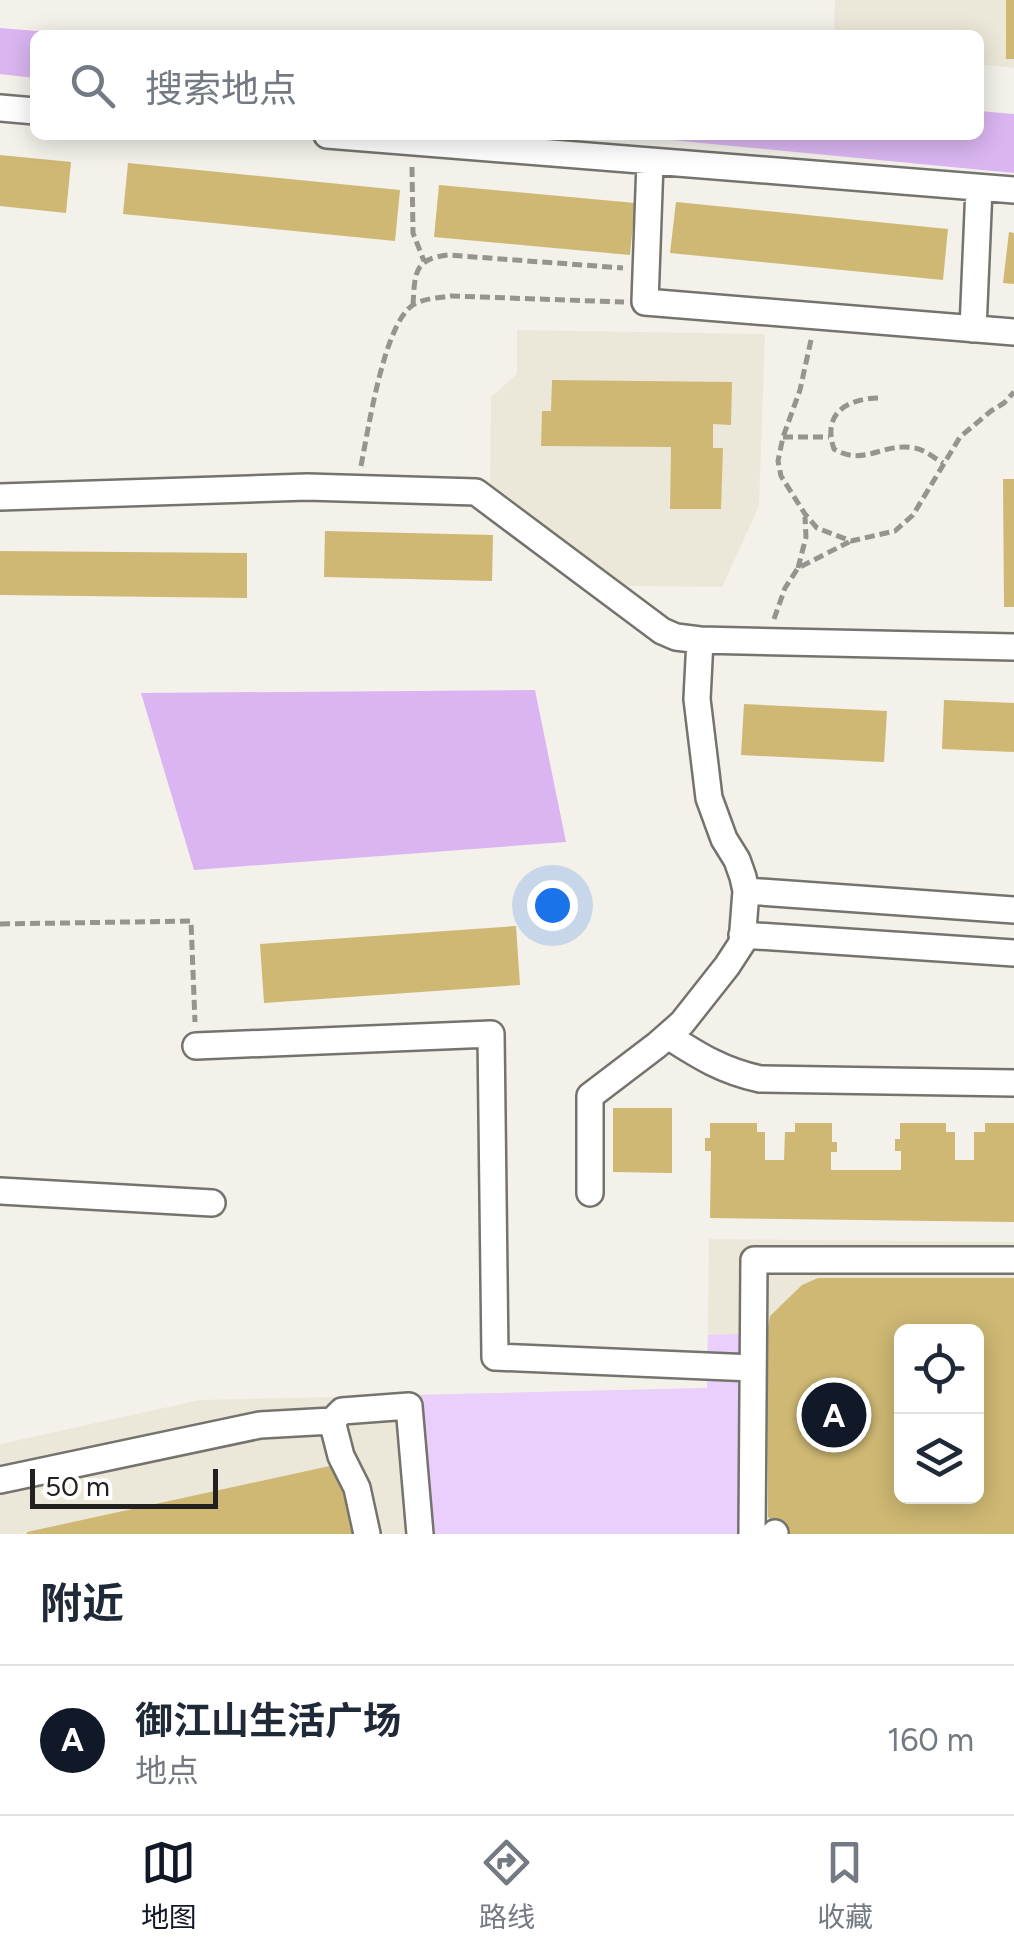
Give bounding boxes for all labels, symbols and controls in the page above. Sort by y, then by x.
search box [30,30,984,140]
icon: search [65,58,120,113]
text: 搜索地点 [145,66,297,112]
your location [527,880,578,931]
map controls [894,1324,984,1504]
button: locate [894,1324,984,1414]
pin: A [802,1378,866,1452]
button: layers [894,1414,984,1504]
scale bar [30,1464,218,1508]
text: 50 m [45,1469,110,1503]
text: 附近 [40,1578,124,1629]
text: 御江山生活广场 [135,1698,401,1744]
text: A [61,1721,84,1759]
text: 160 m [887,1721,974,1759]
text: 地点 [135,1752,199,1790]
tab: 地图 [141,1835,197,1935]
tab: 路线 [479,1835,535,1935]
tab: 收藏 [817,1835,873,1935]

